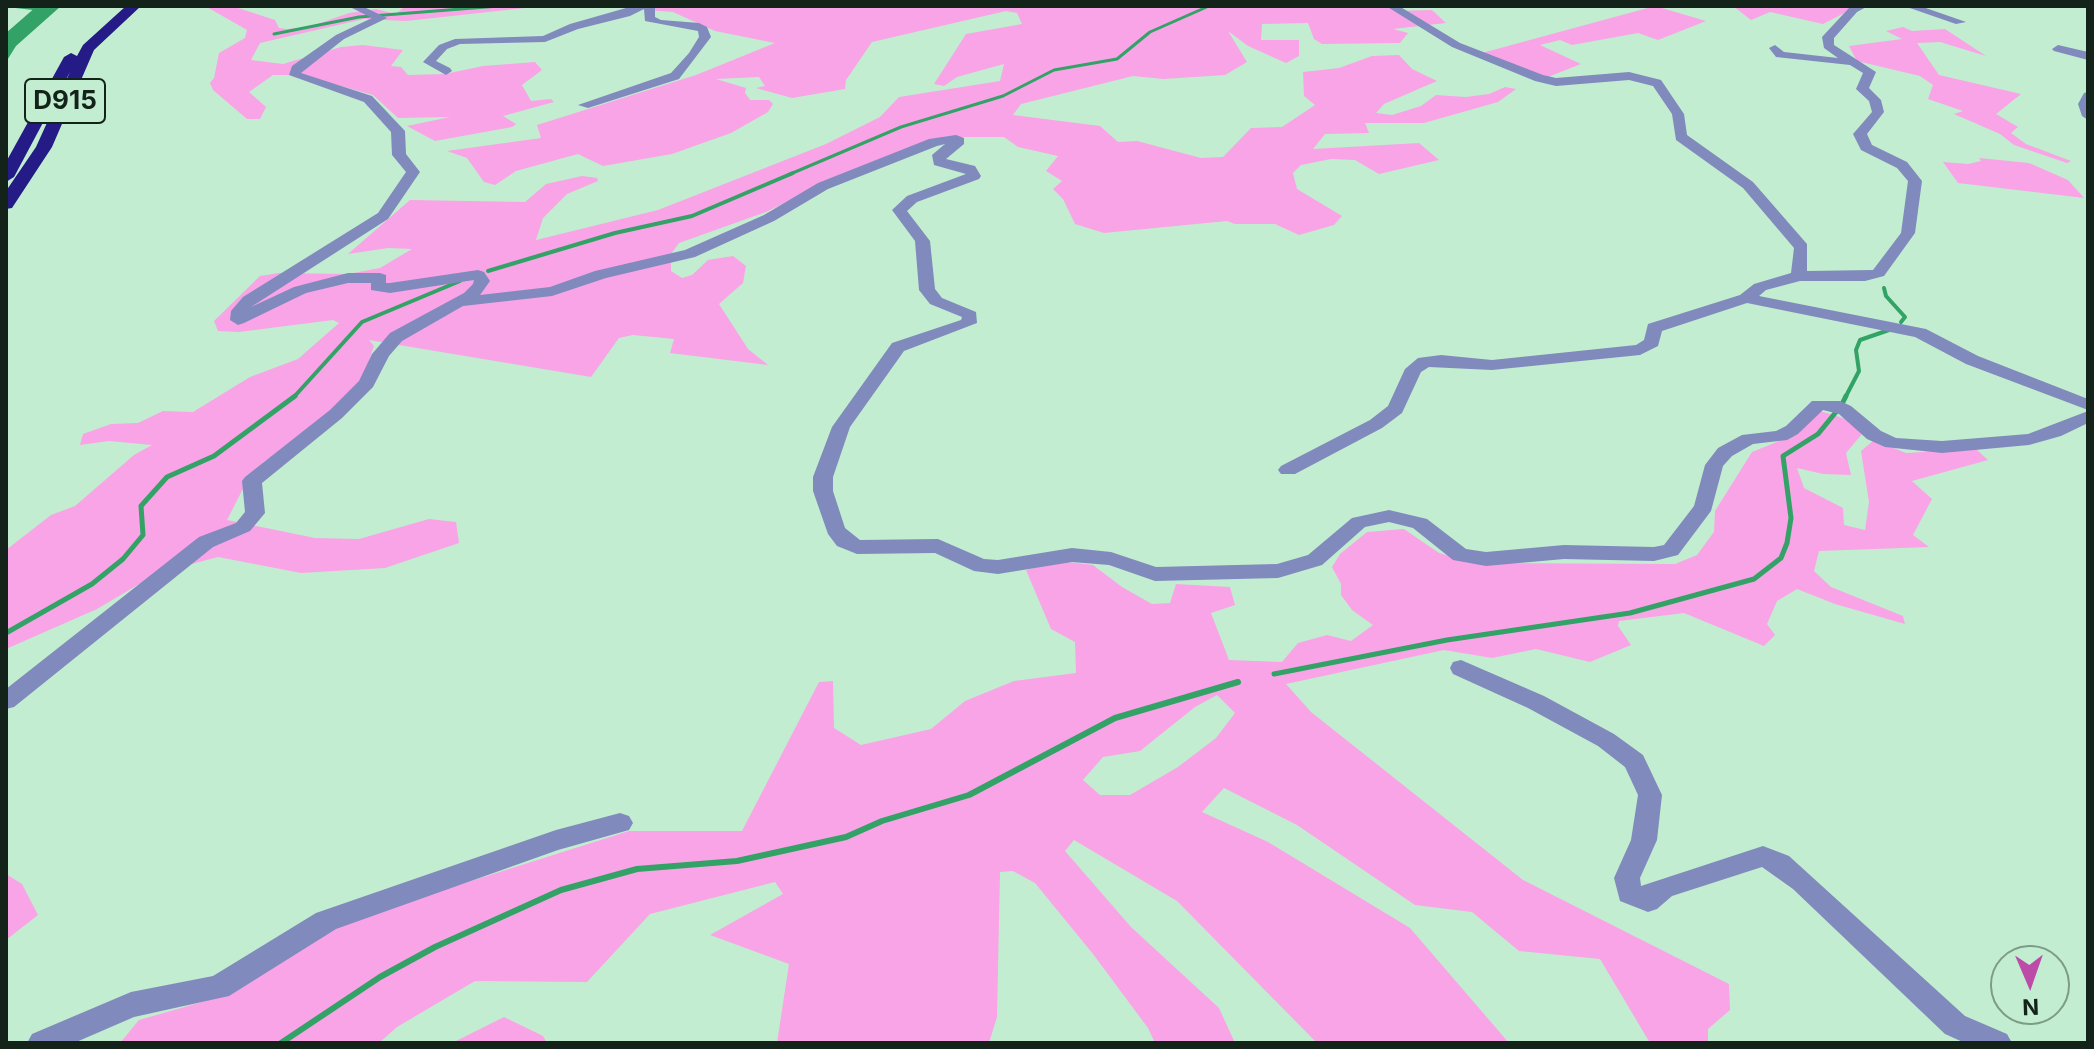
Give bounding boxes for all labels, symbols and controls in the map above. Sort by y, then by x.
road number: D915 [25,79,105,123]
north arrow [1990,945,2070,1025]
text: N [2022,994,2040,1020]

